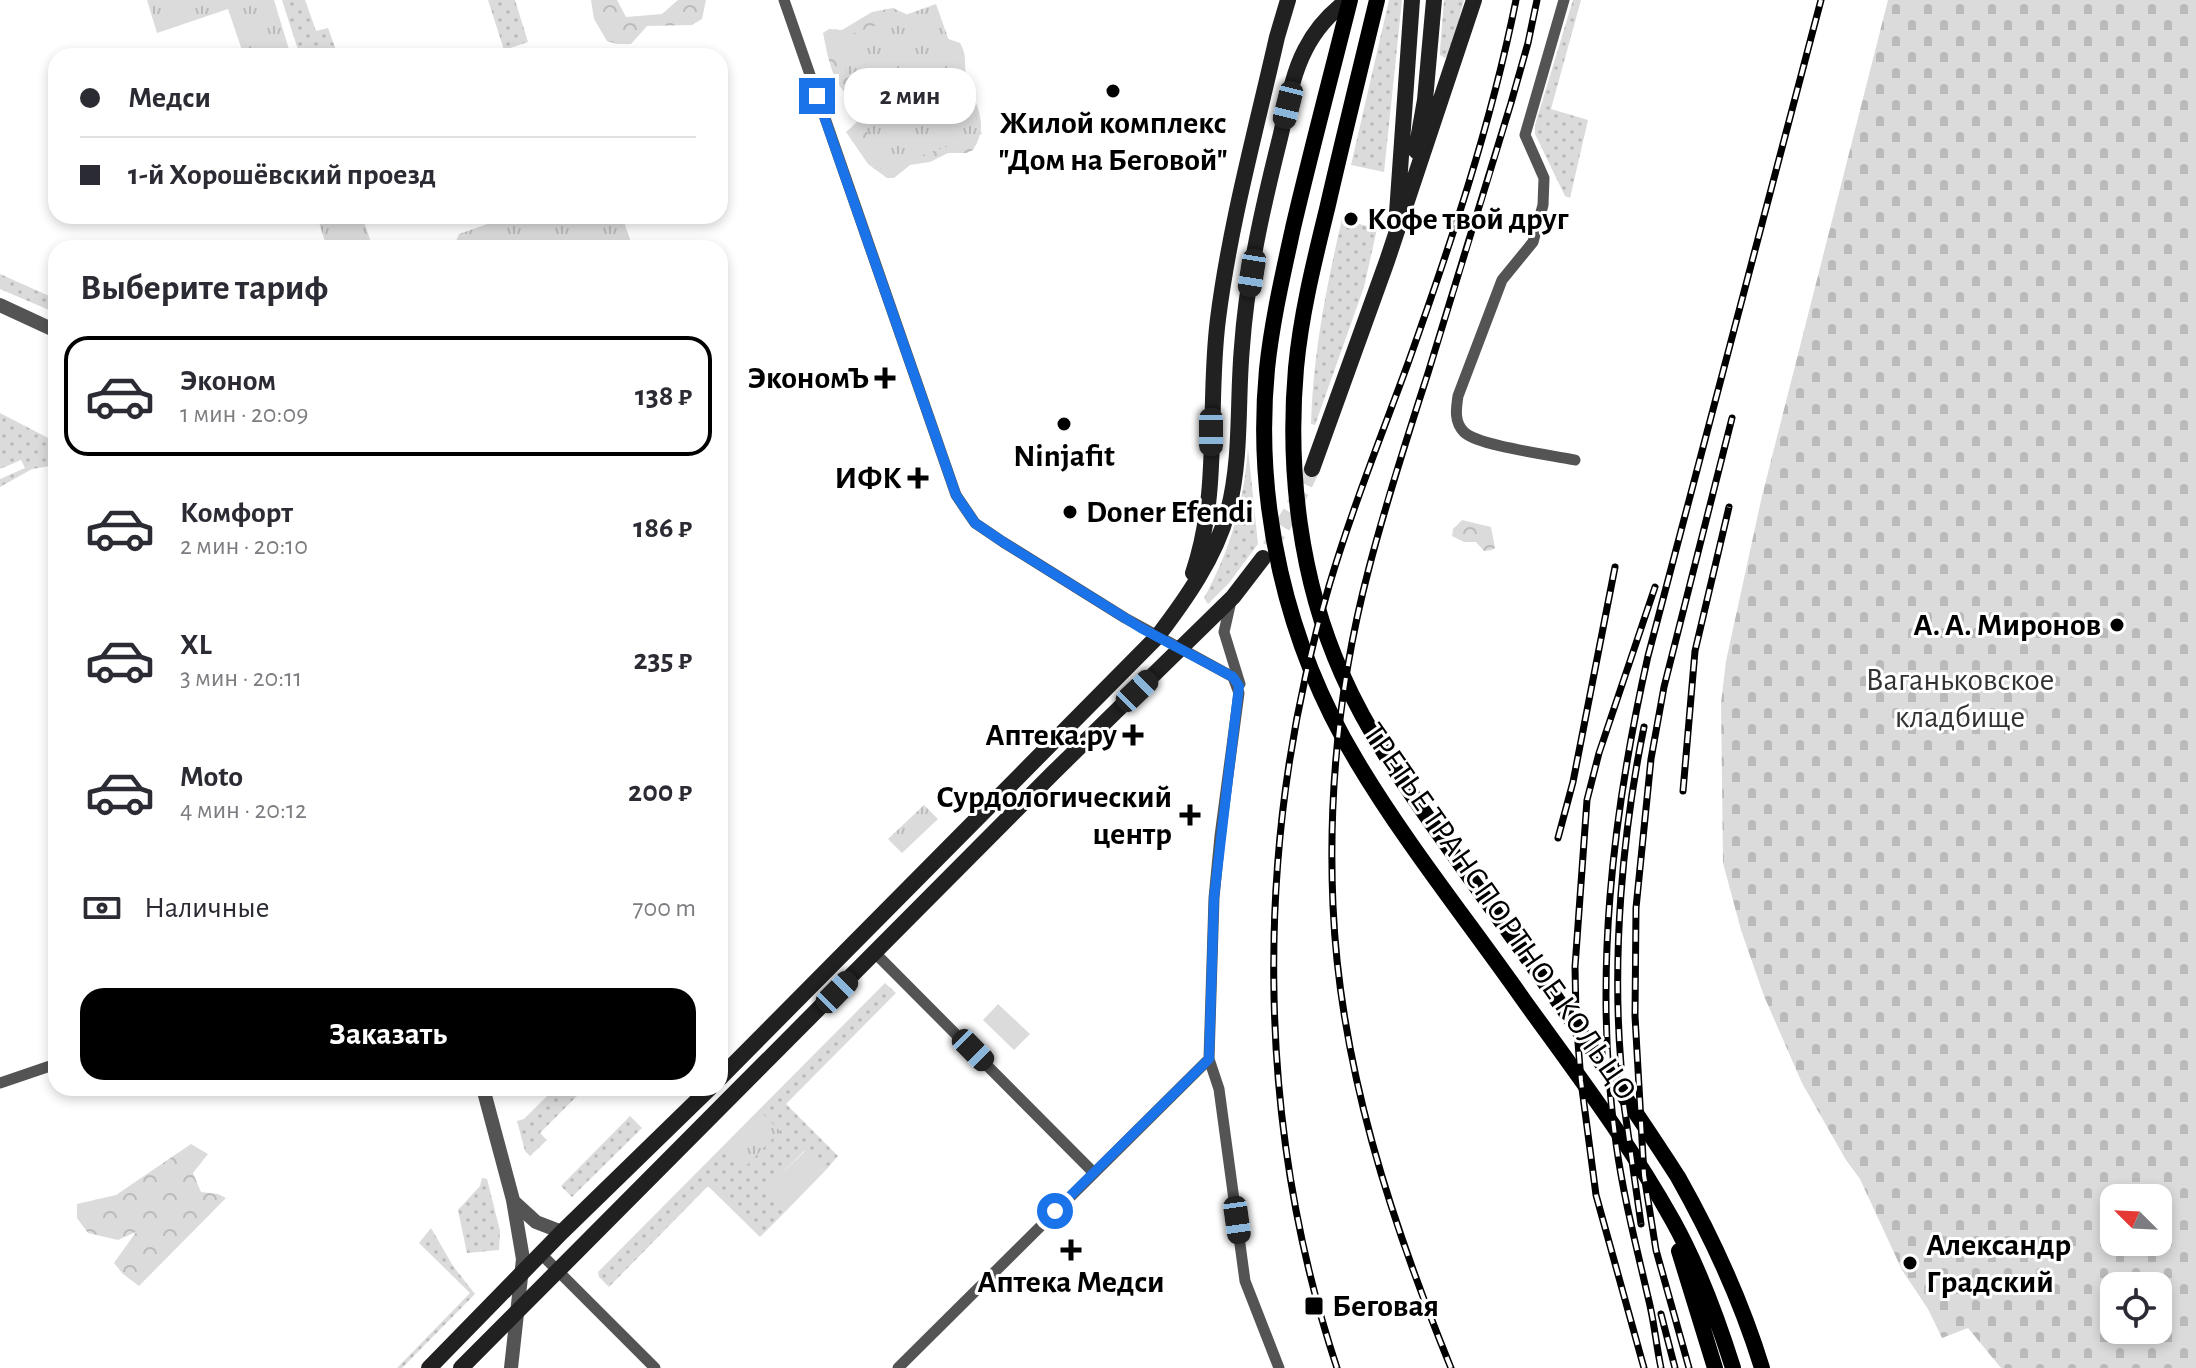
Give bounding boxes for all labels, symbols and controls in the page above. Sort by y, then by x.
callout: 2 мин [845,68,977,124]
route end [799,78,835,114]
car [1271,79,1305,131]
marker: Жилой комплекс "Дом на Беговой" [1104,82,1122,100]
text: Медси [128,83,211,113]
text: 2 мин [880,83,940,109]
place label: Жилой комплекс "Дом на Беговой" [998,107,1228,176]
text: 1-й Хорошёвский проезд [128,160,436,190]
place label: Кофе твой друг [1367,203,1569,235]
marker: Кофе твой друг [1342,210,1360,228]
car [1236,247,1268,299]
text: Выберите тариф [80,270,328,306]
icon: car [84,360,156,432]
place label: ЭкономЪ [747,362,869,394]
text: Эконом [180,366,276,396]
marker: ЭкономЪ [876,369,894,387]
text: 138 ₽ [635,381,692,411]
text: 1 мин · 20:09 [180,401,308,427]
car [1199,408,1223,456]
marker: Ninjafit [1055,415,1073,433]
place label: Ninjafit [1013,440,1115,472]
place label: ИФК [834,462,902,494]
marker: ИФК [909,469,927,487]
icon: car [84,492,156,564]
place label: Doner Efendi [1086,496,1254,528]
text: Комфорт [180,498,293,528]
marker: Doner Efendi [1061,503,1079,521]
text: 186 ₽ [633,513,692,543]
text: 2 мин · 20:10 [180,533,308,559]
place label: А. А. Миронов [1913,609,2101,641]
marker: А. А. Миронов [2108,616,2126,634]
icon: car [84,624,156,696]
text: XL [180,630,212,660]
text: 235 ₽ [633,645,692,675]
park label: Ваганьковское кладбище [1866,664,2055,733]
text: 3 мин · 20:11 [180,665,302,691]
car [1111,666,1163,716]
street label: ТРЕТЬЕ ТРАНСПОРТНОЕ КОЛЬЦО [1357,718,1643,1106]
place label: Аптека.ру [985,719,1118,751]
marker: Аптека.ру [1124,726,1142,744]
icon: car [84,756,156,828]
text: Moto [180,762,243,792]
text: 200 ₽ [628,777,692,807]
place label: Сурдологический центр [936,781,1172,850]
text: 4 мин · 20:12 [180,797,307,823]
marker: Сурдологический центр [1179,804,1201,826]
icon: cash [80,886,124,930]
text: Наличные [144,893,270,923]
text: 700 m [633,895,696,921]
car [812,967,862,1017]
button: Заказать [80,988,696,1080]
car [948,1025,998,1075]
north arrow [2100,1184,2172,1256]
map controls [2100,1184,2172,1344]
route start [1037,1193,1073,1229]
car [1222,1195,1252,1245]
place label: Александр Градский [1926,1229,2071,1298]
marker: Аптека Медси [1062,1241,1080,1259]
marker: Александр Градский [1901,1254,1919,1272]
place label: Аптека Медси [977,1266,1165,1298]
button: locate [2100,1272,2172,1344]
place label: Беговая [1332,1290,1439,1322]
marker: Беговая [1303,1295,1325,1317]

